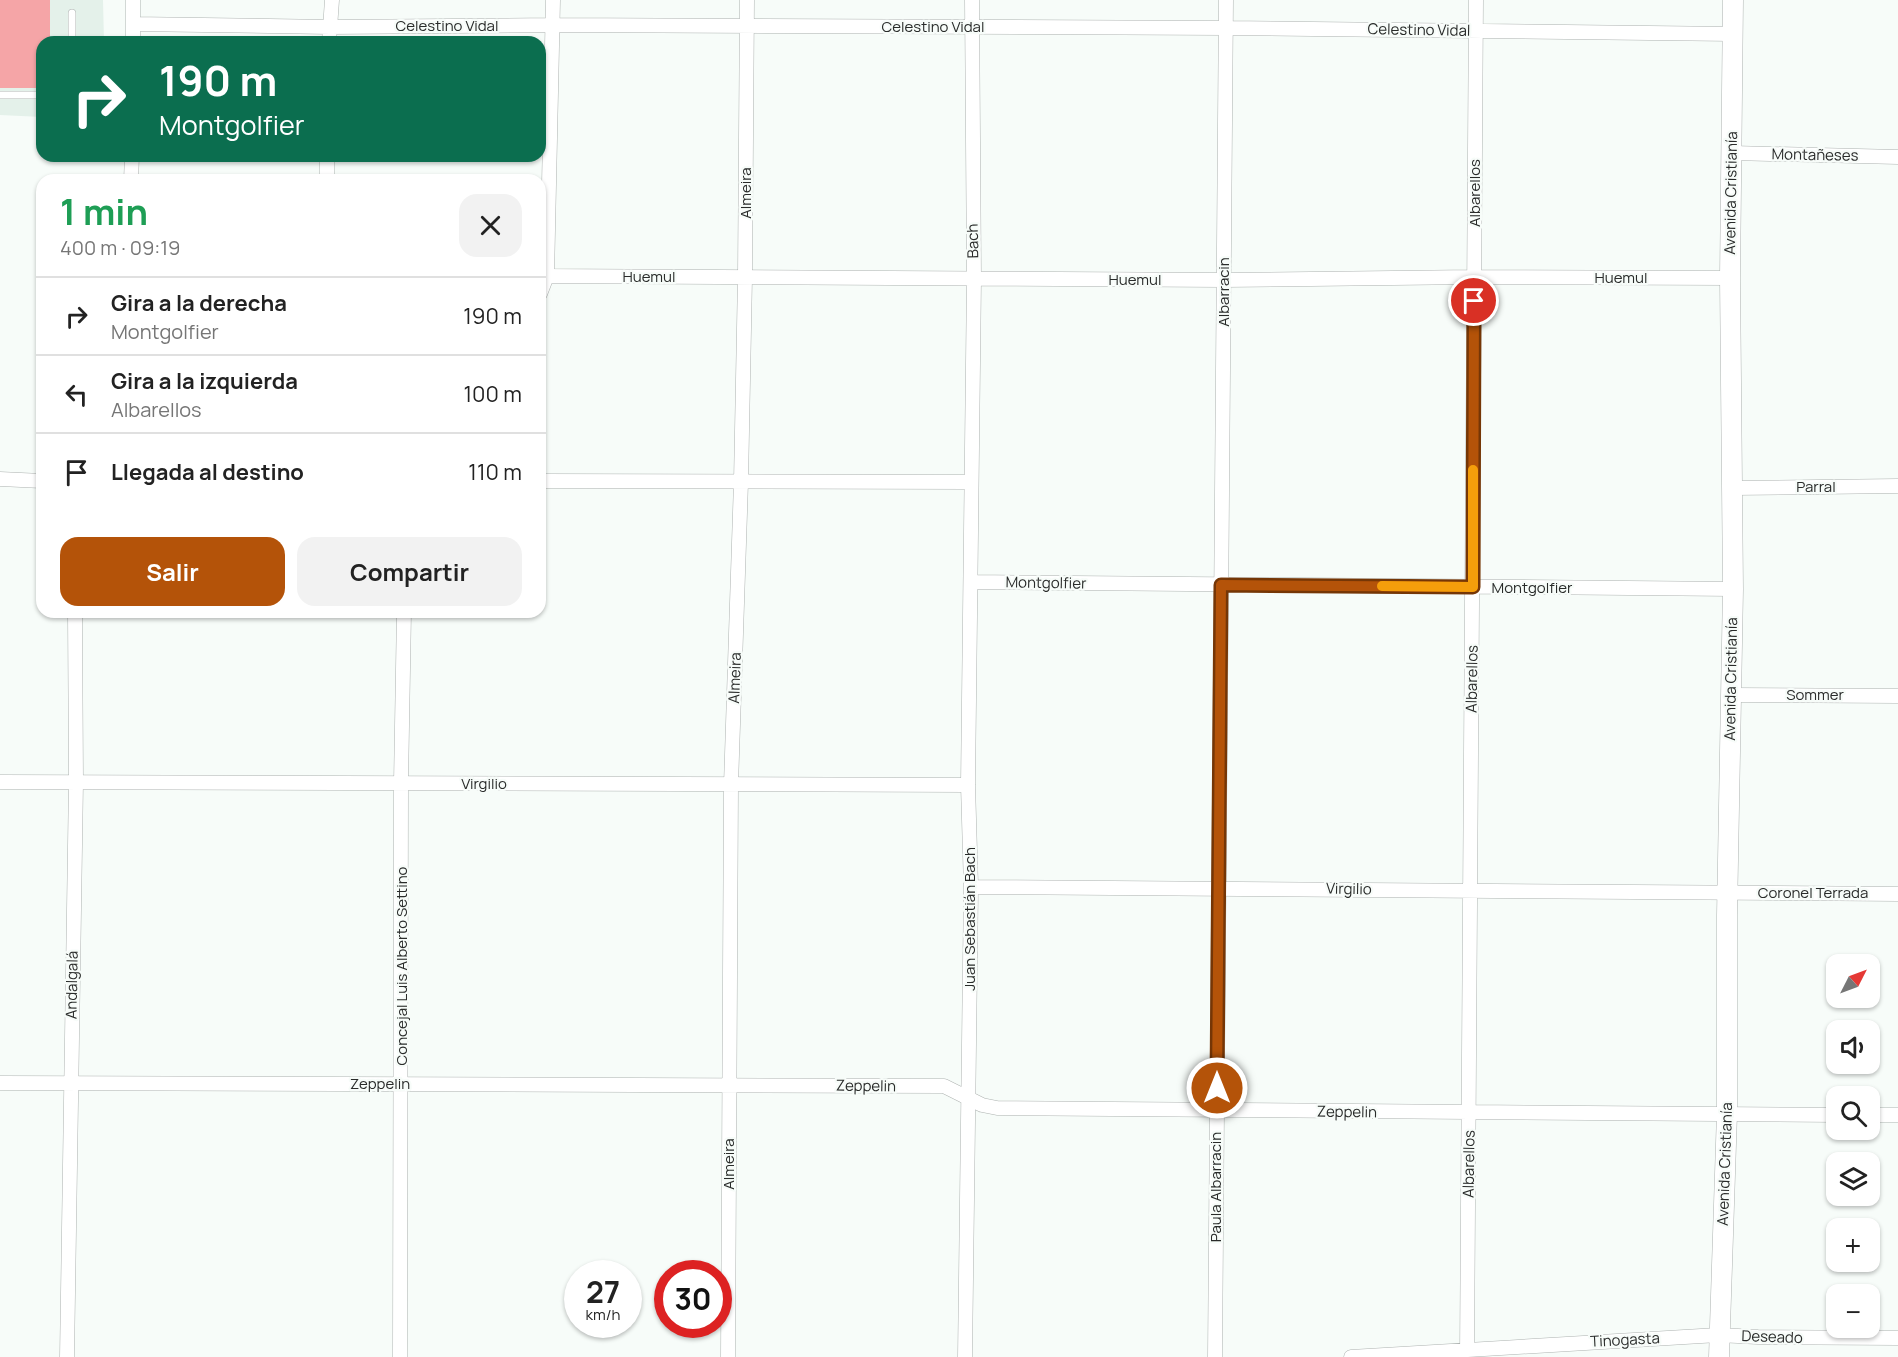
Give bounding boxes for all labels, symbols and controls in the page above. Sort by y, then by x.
street label: Celestino Vidal [396,15,498,36]
street label: Celestino Vidal [882,16,984,37]
street label: Celestino Vidal [1367,18,1471,41]
text: 190 m [159,51,277,109]
icon: right [60,60,138,138]
text: Montgolfier [159,106,305,143]
street label: Avenida Cristianía [1719,131,1742,255]
street label: Montañeses [1771,143,1859,166]
street label: Albarellos [1464,159,1485,227]
street label: Almeira [735,167,756,219]
text: 1 min [60,187,148,236]
button: close [459,194,522,257]
street label: Bach [962,223,983,259]
text: 400 m · 09:19 [60,234,180,261]
street label: Albarracin [1213,257,1234,327]
street label: Huemul [623,266,675,287]
street label: Huemul [1595,267,1647,288]
street label: Huemul [1109,269,1161,290]
pin [1448,275,1499,326]
icon: arrive [1457,284,1490,317]
text: Gira a la derecha [111,288,287,318]
icon: right [60,300,93,333]
text: 190 m [463,301,522,331]
text: Montgolfier [111,318,219,345]
text: Gira a la izquierda [111,366,298,396]
icon: left [60,378,93,411]
text: 100 m [464,379,522,409]
text: Albarellos [111,396,202,423]
icon: arrive [60,456,93,489]
text: Llegada al destino [111,457,304,487]
text: 110 m [468,457,522,487]
street label: Parral [1796,476,1836,497]
button: Salir [60,537,285,606]
button: Compartir [297,537,522,606]
street label: Montgolfier [1005,571,1087,594]
street label: Montgolfier [1492,577,1573,598]
street label: Avenida Cristianía [1719,617,1742,741]
street label: Albarellos [1460,645,1483,713]
street label: Almeira [723,652,746,704]
street label: Sommer [1786,684,1844,705]
street label: Virgilio [461,773,507,794]
street label: Juan Sebastián Bach [959,847,980,991]
street label: Concejal Luis Alberto Settino [391,866,412,1065]
street label: Virgilio [1326,878,1372,899]
street label: Coronel Terrada [1758,882,1868,903]
street label: Andalgalá [60,951,83,1019]
north arrow [1826,954,1880,1008]
map controls [1826,954,1880,1338]
button: sound [1826,1020,1880,1074]
position arrow [1185,1056,1249,1120]
street label: Zeppelin [350,1073,410,1094]
street label: Zeppelin [836,1074,896,1097]
button: search [1826,1086,1880,1140]
street label: Zeppelin [1317,1100,1377,1123]
street label: Avenida Cristianía [1712,1102,1737,1226]
street label: Albarellos [1457,1130,1480,1198]
street label: Paula Albarracin [1205,1132,1226,1242]
street label: Almeira [718,1138,739,1190]
button: layers [1826,1152,1880,1206]
button: + [1826,1218,1880,1272]
speed limit sign: 30 [654,1260,732,1338]
text: 27 [586,1271,620,1312]
button: − [1826,1284,1880,1338]
text: km/h [586,1304,620,1325]
street label: Deseado [1741,1325,1803,1348]
street label: Tinogasta [1590,1327,1660,1352]

